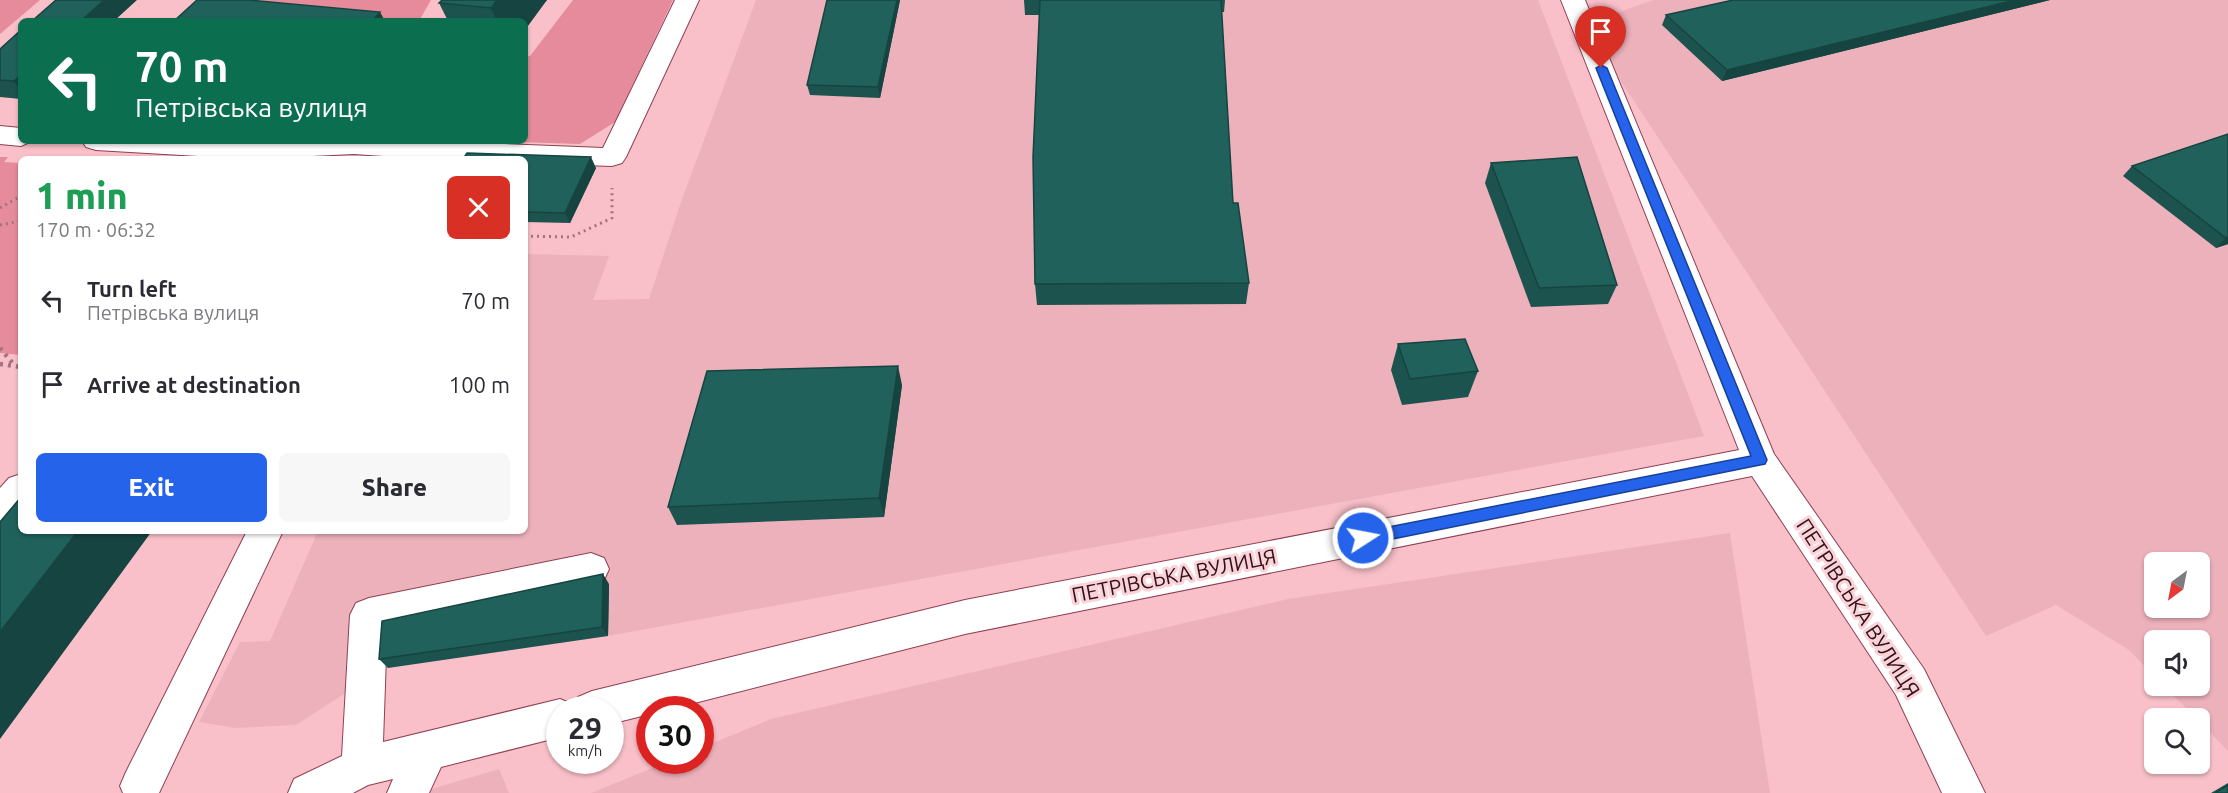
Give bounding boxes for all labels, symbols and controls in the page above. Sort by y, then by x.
pin [1575,6,1626,68]
icon: arrive [1584,15,1617,48]
icon: left [36,42,114,120]
text: 70 m [135,43,229,90]
text: Петрівська вулиця [135,92,368,122]
text: 1 min [36,175,128,216]
button: close [447,176,510,239]
text: 170 m · 06:32 [36,218,156,241]
text: Turn left [87,276,177,301]
icon: left [36,284,69,317]
text: 70 m [461,288,510,313]
text: Петрівська вулиця [87,301,259,324]
icon: arrive [36,368,69,401]
text: Arrive at destination [87,372,301,397]
text: 100 m [449,372,510,397]
button: Exit [36,453,267,522]
button: Share [279,453,510,522]
position arrow [1331,506,1395,570]
street label: ПЕТРІВСЬКА ВУЛИЦЯ [1792,514,1926,701]
street label: ПЕТРІВСЬКА ВУЛИЦЯ [1069,543,1278,607]
north arrow [2144,552,2210,618]
map controls [2144,552,2210,774]
button: sound [2144,630,2210,696]
speed limit sign: 30 [636,696,714,774]
button: search [2144,708,2210,774]
text: 29 [568,711,602,745]
text: km/h [568,742,602,759]

